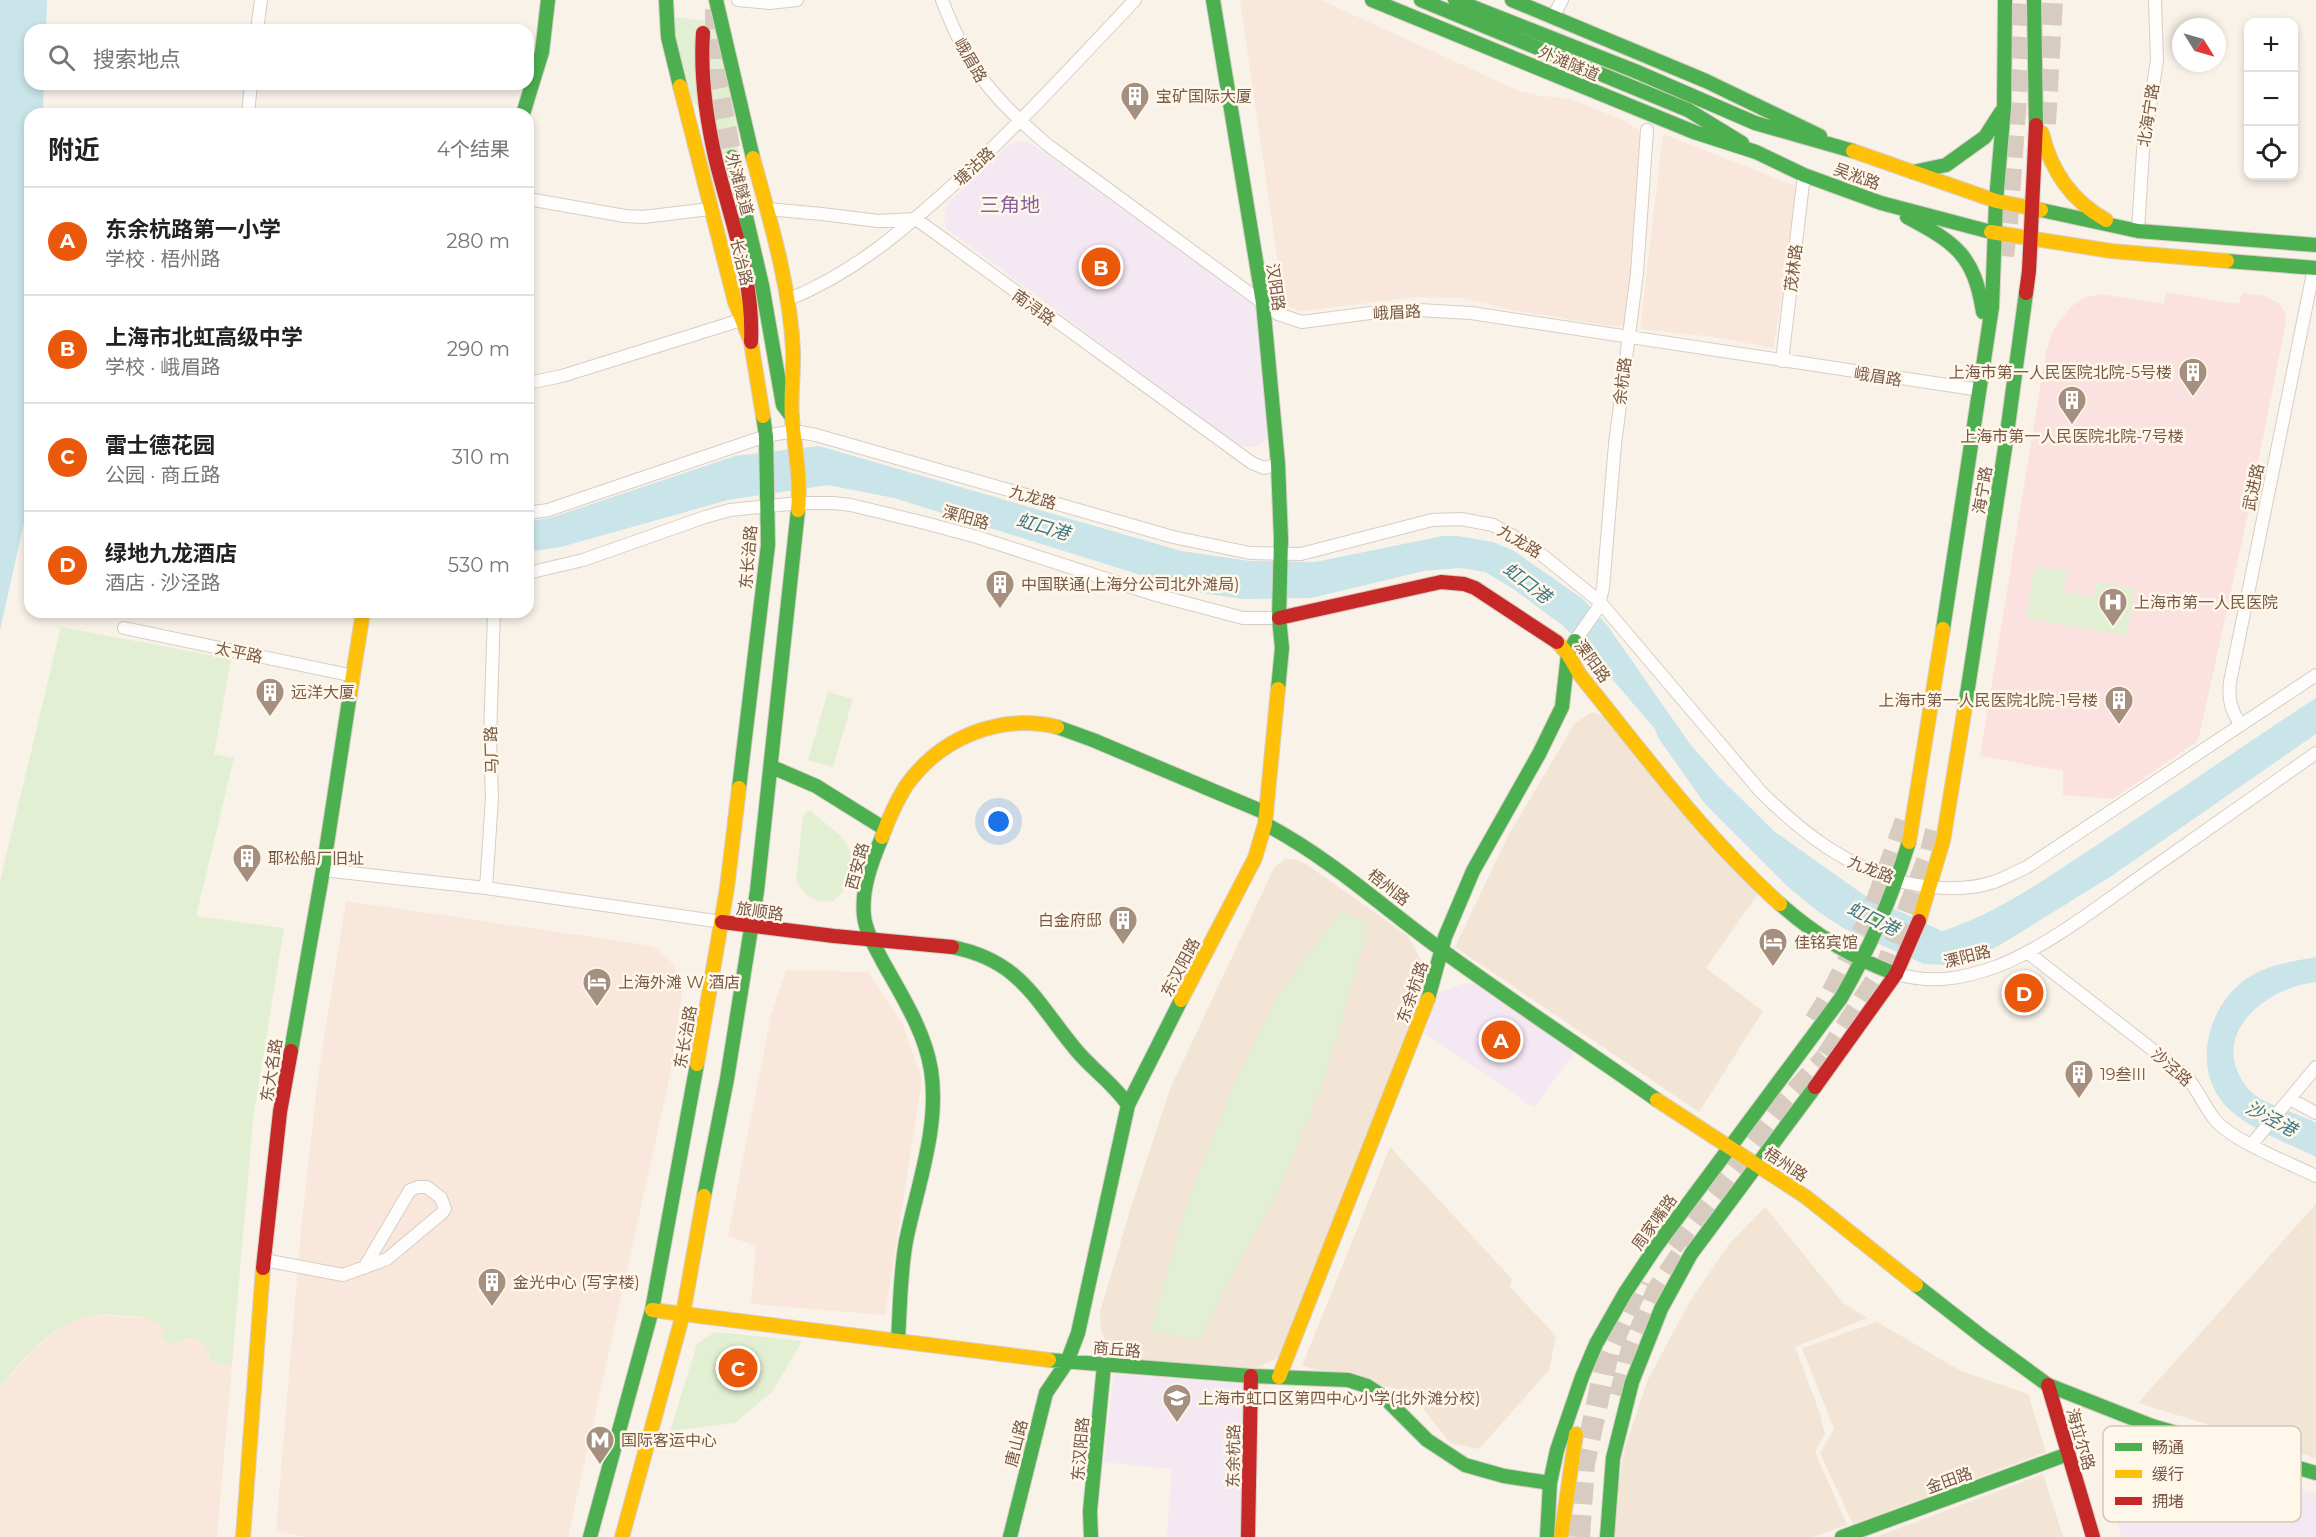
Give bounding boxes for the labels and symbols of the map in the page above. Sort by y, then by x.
north arrow [2172,18,2226,72]
street label: 峨眉路 [950,35,991,86]
street label: 外滩隧道 [1536,42,1602,85]
building icon: 宝矿国际大厦 [1119,80,1151,122]
street label: 北海宁路 [2134,82,2163,148]
place label: 宝矿国际大厦 [1156,87,1252,106]
street label: 塘沽路 [950,143,998,190]
street label: 外滩隧道 [722,151,757,218]
street label: 吴淞路 [1831,159,1883,194]
district label: 三角地 [980,193,1040,217]
street label: 长治路 [726,237,757,288]
street label: 茂林路 [1781,243,1806,293]
pin: B [1082,244,1120,290]
street label: 汉阳路 [1263,262,1288,312]
street label: 南浔路 [1009,286,1059,329]
street label: 峨眉路 [1373,302,1421,323]
street label: 余杭路 [1610,356,1635,406]
building icon: 上海市第一人民医院北院-5号楼 [2177,356,2209,398]
street label: 峨眉路 [1853,363,1903,390]
place label: 上海市第一人民医院北院-5号楼 [1949,363,2172,382]
building icon: 上海市第一人民医院北院-7号楼 [2056,384,2088,426]
place label: 上海市第一人民医院北院-7号楼 [1960,427,2184,446]
street label: 武进路 [2239,462,2268,513]
street label: 海宁路 [1969,465,1996,515]
street label: 九龙路 [1007,482,1059,513]
street label: 溧阳路 [940,502,992,533]
water label: 虹口港 [1014,509,1075,546]
street label: 九龙路 [1494,521,1545,562]
street label: 东长治路 [736,524,761,590]
water label: 虹口港 [1499,558,1558,610]
building icon: 中国联通(上海分公司北外滩局) [984,568,1016,610]
place label: 中国联通(上海分公司北外滩局) [1021,575,1240,594]
hospital icon: 上海市第一人民医院 [2097,586,2129,628]
place label: 上海市第一人民医院 [2134,593,2278,612]
street label: 溧阳路 [1571,636,1614,686]
street label: 太平路 [213,638,264,667]
building icon: 远洋大厦 [254,676,286,718]
place label: 远洋大厦 [291,683,355,702]
building icon: 上海市第一人民医院北院-1号楼 [2103,684,2135,726]
place label: 上海市第一人民医院北院-1号楼 [1878,691,2098,710]
street label: 马厂路 [481,726,502,774]
your location [984,807,1013,836]
street label: 西安路 [842,840,873,892]
building icon: 耶松船厂旧址 [231,842,263,884]
place label: 耶松船厂旧址 [268,849,364,868]
street label: 九龙路 [1845,852,1897,887]
street label: 梧州路 [1364,865,1413,910]
water label: 虹口港 [1844,897,1905,942]
street label: 旅顺路 [735,899,785,924]
building icon: 白金府邸 [1107,904,1139,946]
place label: 白金府邸 [1038,911,1102,930]
hotel icon: 佳铭宾馆 [1757,926,1789,968]
place label: 佳铭宾馆 [1794,933,1858,952]
street label: 东汉阳路 [1157,935,1204,1000]
street label: 溧阳路 [1942,941,1993,972]
street label: 东余杭路 [1393,959,1432,1026]
hotel icon: 上海外滩 W 酒店 [581,966,613,1008]
pin: D [2004,970,2044,1016]
place label: 上海外滩 W 酒店 [618,973,740,992]
street label: 东长治路 [671,1004,700,1070]
pin: A [1482,1018,1520,1062]
street label: 东大名路 [257,1037,286,1103]
street label: 沙泾路 [2147,1044,2196,1090]
building icon: 19叁III [2063,1058,2095,1100]
place label: 19叁III [2100,1065,2146,1084]
water label: 沙泾港 [2242,1097,2303,1143]
street label: 梧州路 [1760,1143,1811,1185]
street label: 周家嘴路 [1628,1191,1681,1254]
building icon: 金光中心 (写字楼) [476,1266,508,1308]
place label: 金光中心 (写字楼) [513,1273,640,1292]
street label: 商丘路 [1092,1338,1142,1361]
pin: C [718,1346,758,1390]
school or university icon: 上海市虹口区第四中心小学(北外滩分校) [1161,1382,1193,1424]
place label: 上海市虹口区第四中心小学(北外滩分校) [1198,1389,1481,1408]
street label: 海拉尔路 [2063,1406,2098,1473]
street label: 东汉阳路 [1068,1416,1093,1482]
street label: 唐山路 [1001,1418,1032,1469]
metro station icon: 国际客运中心 [584,1424,616,1466]
street label: 东余杭路 [1223,1424,1244,1488]
legend [2103,1426,2301,1522]
place label: 国际客运中心 [621,1431,717,1450]
text: 畅通 [2152,1438,2184,1457]
street label: 金田路 [1923,1463,1975,1498]
text: 缓行 [2152,1465,2184,1484]
text: 拥堵 [2152,1492,2184,1511]

